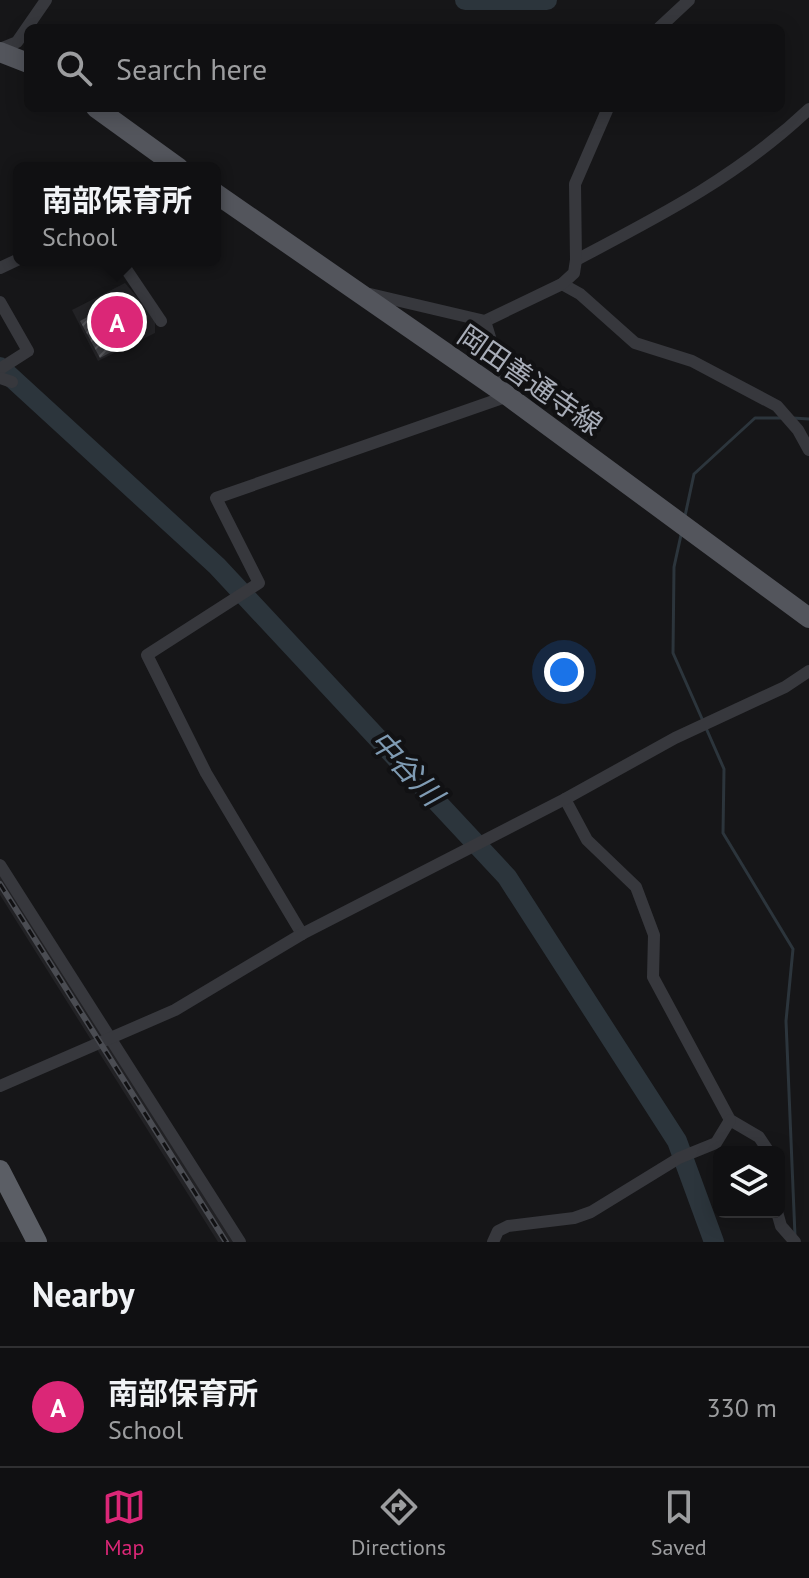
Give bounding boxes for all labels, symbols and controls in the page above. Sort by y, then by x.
search box [24,24,785,112]
icon: search [52,46,96,90]
text: Search here [116,49,267,88]
popup [13,162,221,266]
text: 南部保育所 [42,180,192,219]
text: School [42,220,117,253]
pin: A [91,292,143,352]
street label: 岡田善通寺線 [451,316,610,443]
your location [544,652,584,692]
water label: 中谷川 [362,721,454,815]
map controls [713,1146,785,1218]
button: layers [713,1146,785,1218]
text: Nearby [32,1272,134,1316]
text: 南部保育所 [108,1373,258,1412]
text: A [50,1391,66,1424]
text: 330 m [706,1391,777,1424]
text: School [108,1413,183,1446]
tab: Map [102,1485,146,1561]
tab: Directions [351,1485,446,1561]
tab: Saved [651,1485,707,1561]

